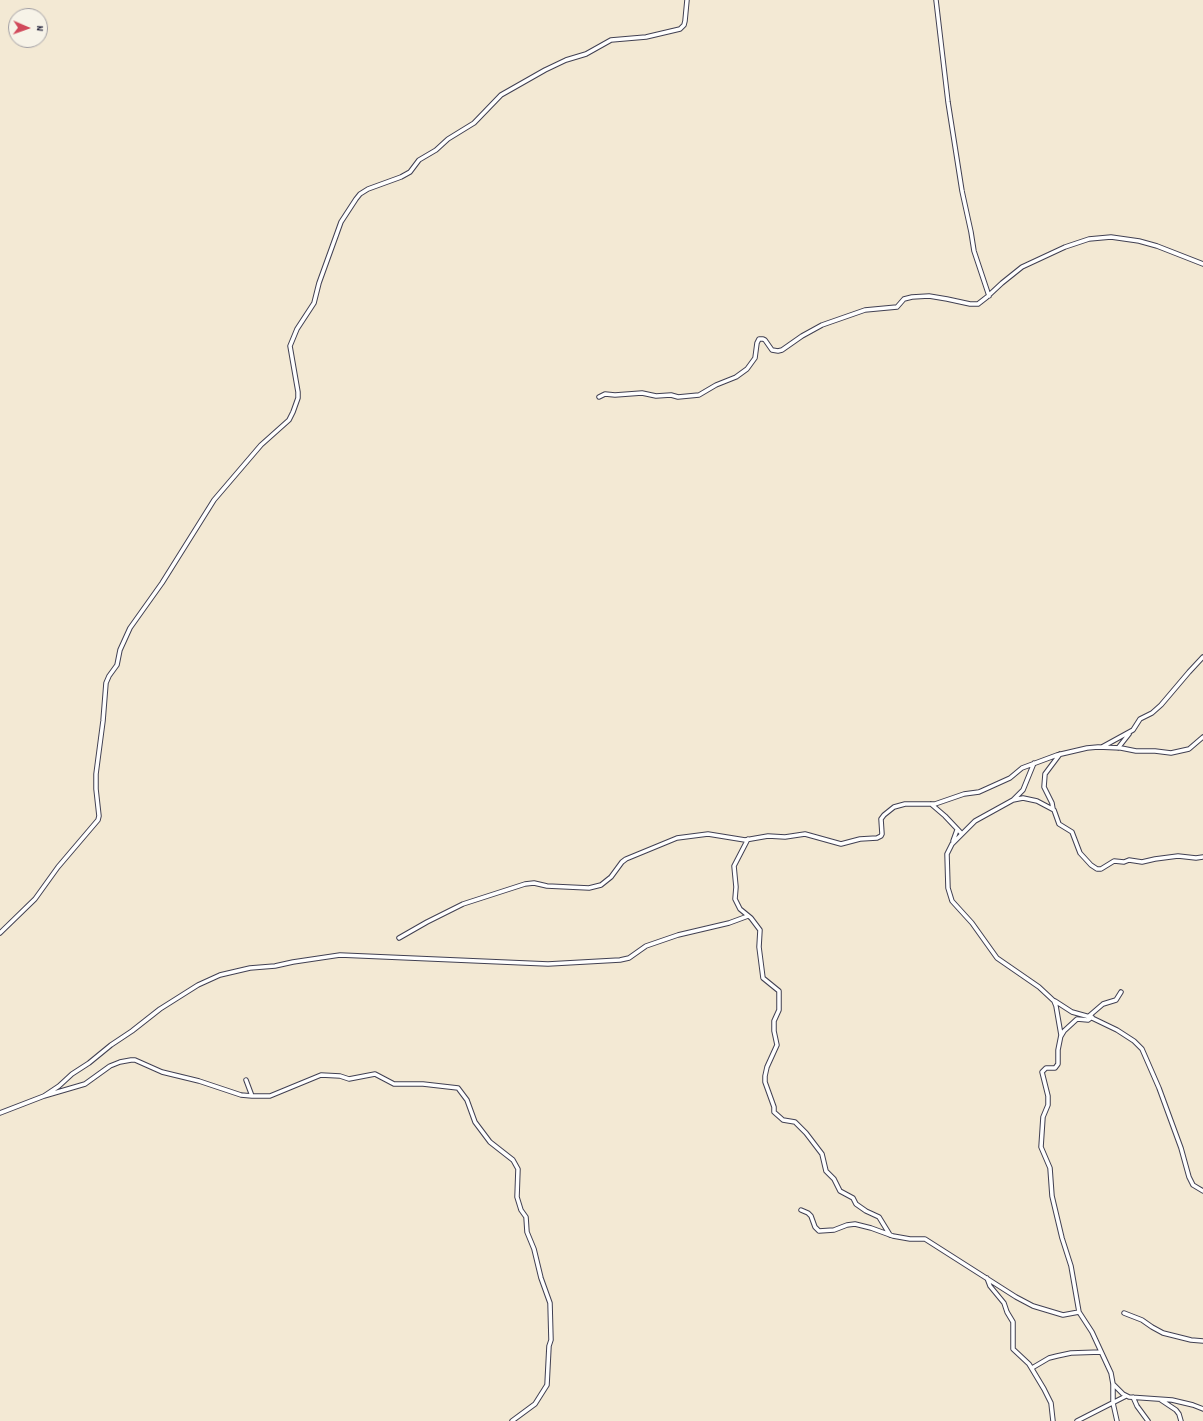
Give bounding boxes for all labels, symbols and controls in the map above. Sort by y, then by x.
north arrow [8,8,48,48]
text: N [31,25,47,31]

